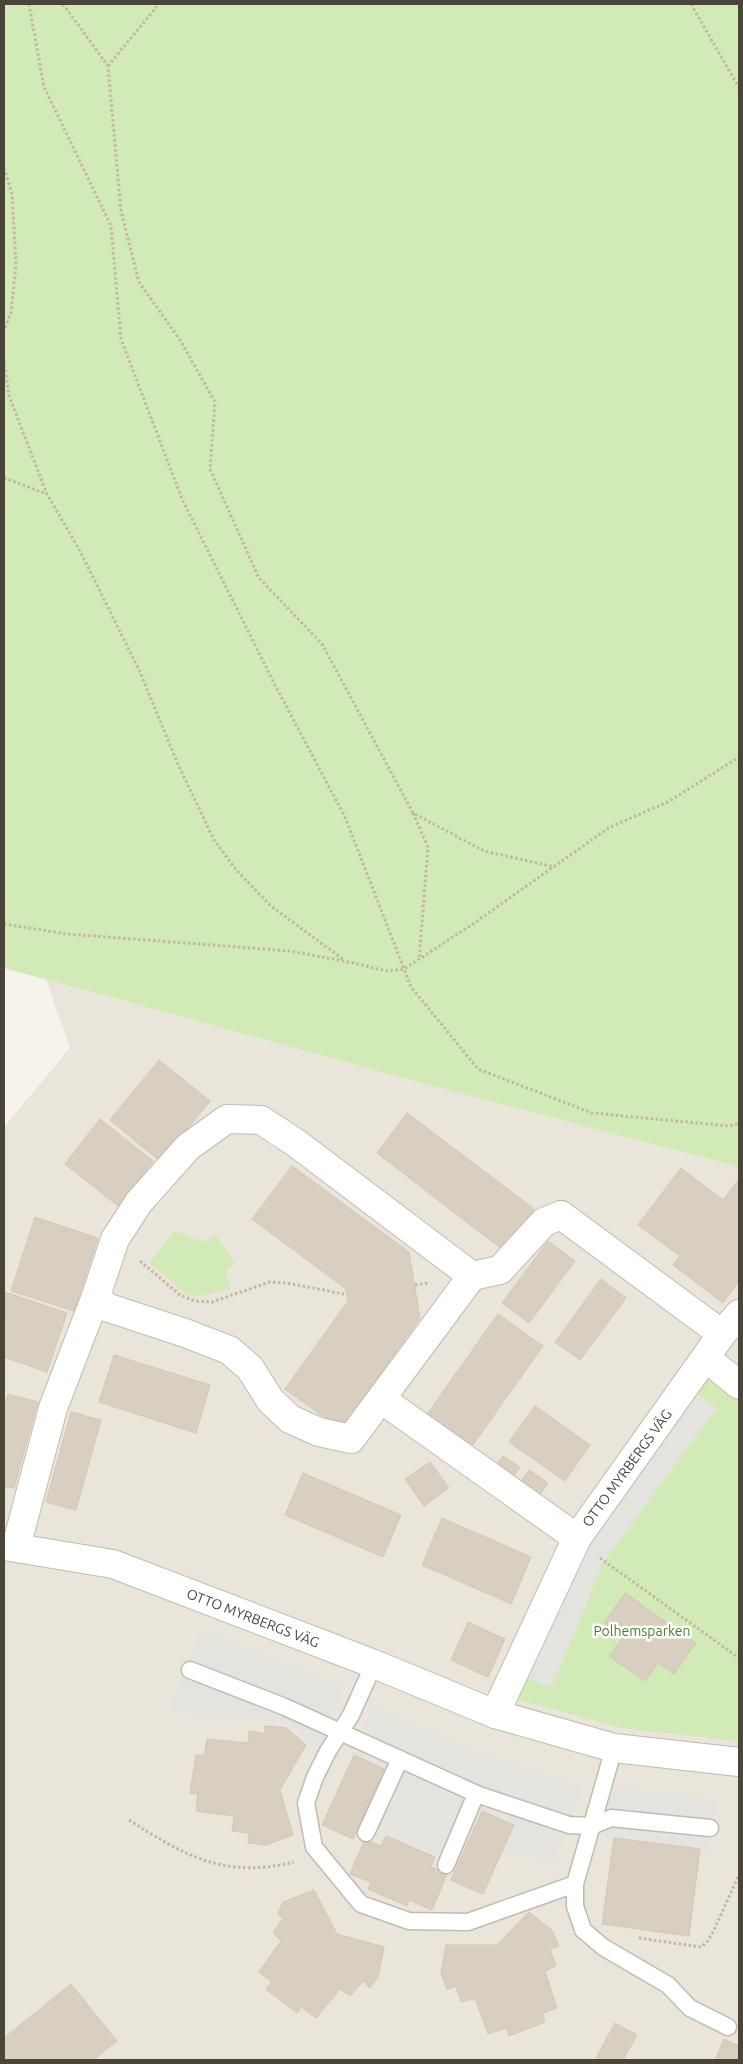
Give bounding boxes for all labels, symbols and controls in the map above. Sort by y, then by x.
street label: OTTO MYRBERGS VÄG [579,1406,675,1530]
street label: OTTO MYRBERGS VÄG [184,1585,322,1651]
park label: Polhemsparken [593,1623,691,1639]

